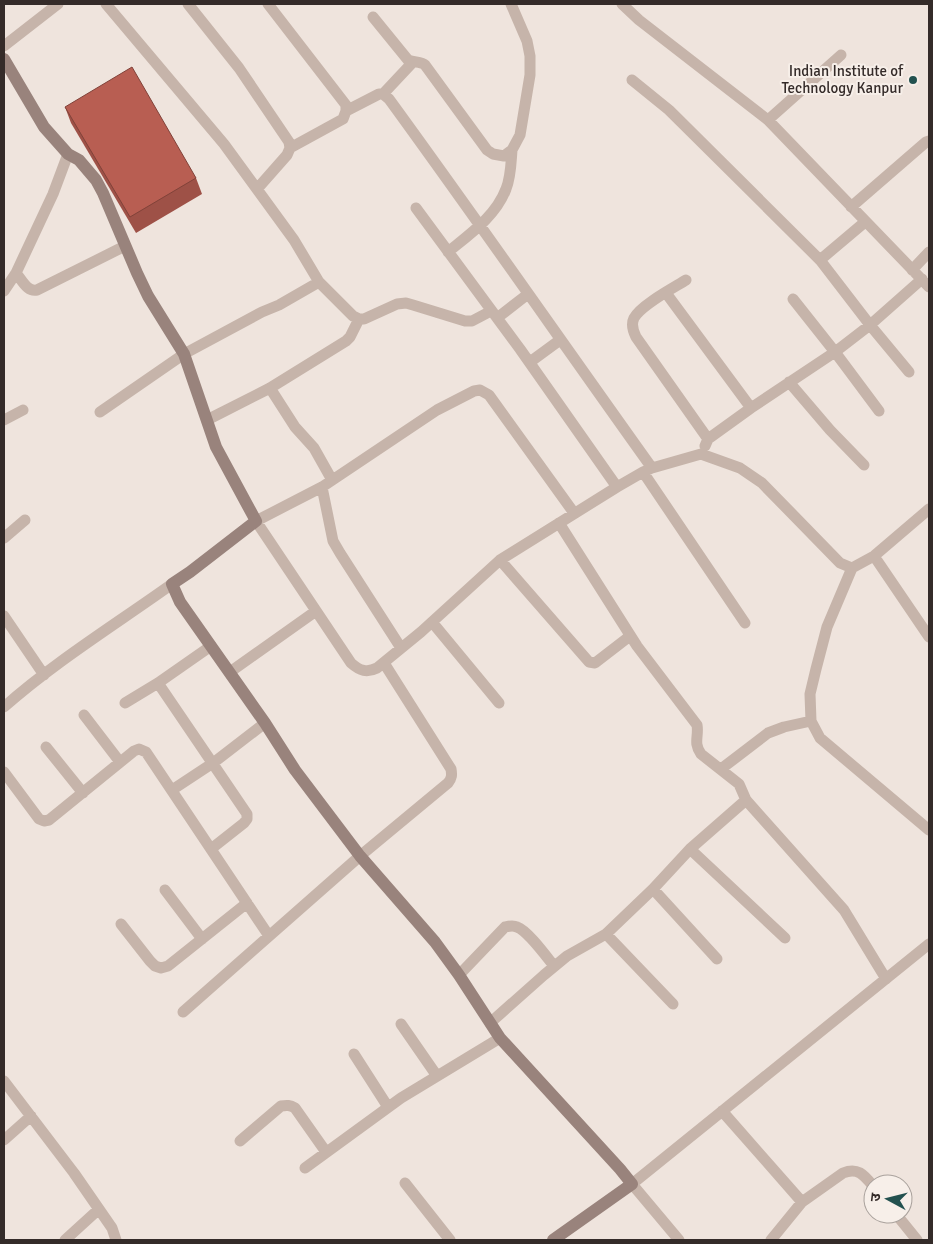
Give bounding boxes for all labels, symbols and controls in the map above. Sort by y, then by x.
place label: Indian Institute of Technology Kanpur [781,62,904,97]
marker: Indian Institute of Technology Kanpur [907,74,919,86]
north arrow [863,1174,913,1224]
text: उ [867,1192,885,1203]

